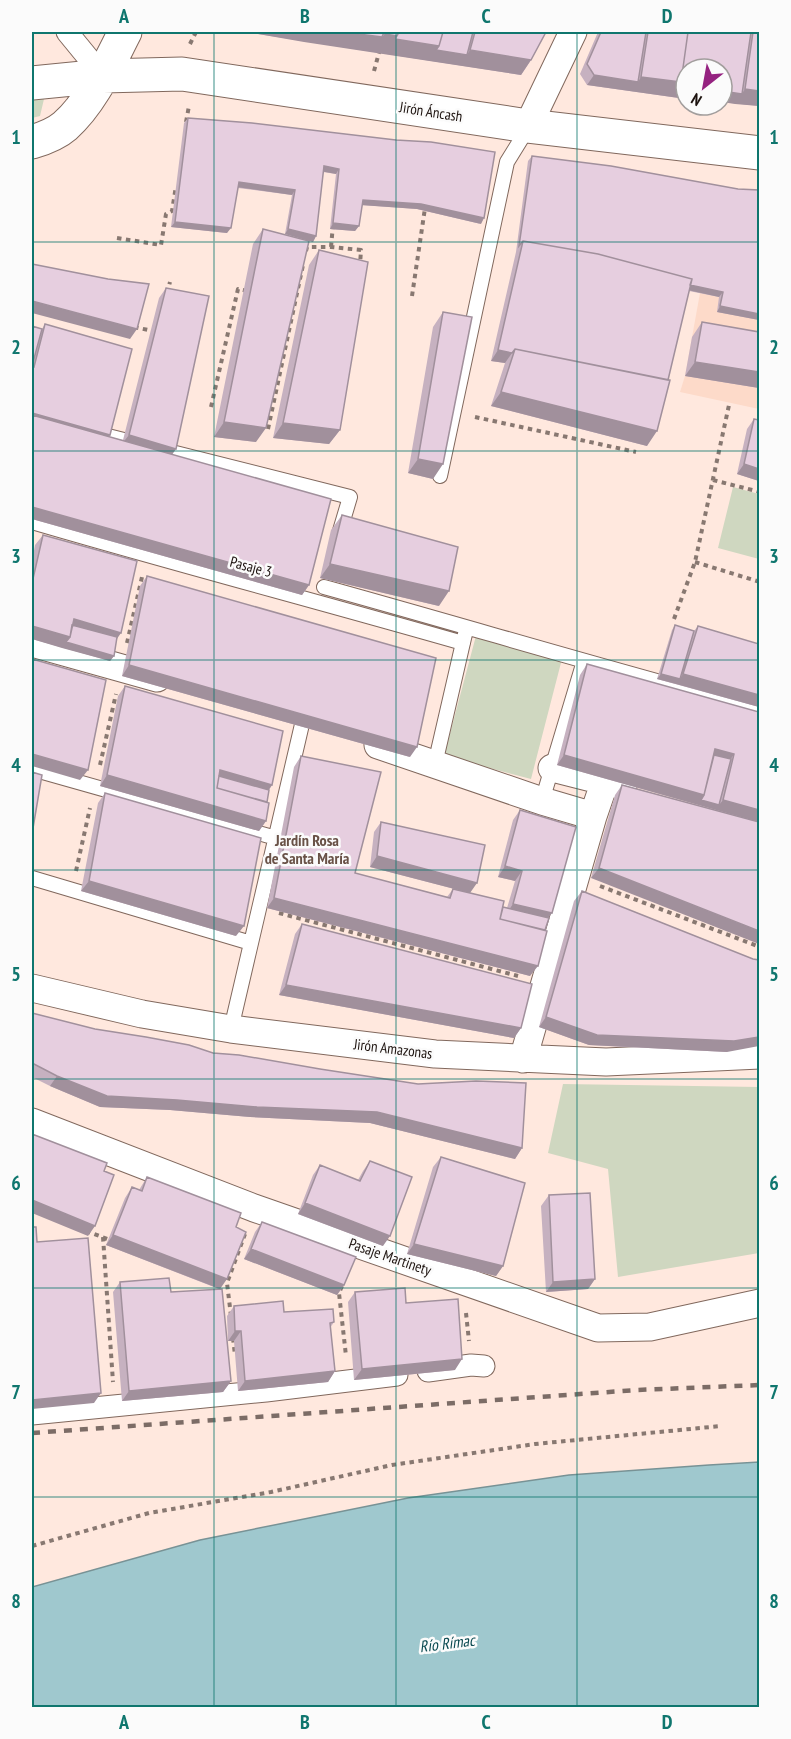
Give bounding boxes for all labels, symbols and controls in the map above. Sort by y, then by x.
text: A [118,3,130,29]
text: B [300,3,310,29]
text: C [481,3,491,29]
text: D [662,3,673,29]
north arrow [674,57,734,117]
text: N [687,89,705,111]
street label: Jirón Áncash [397,97,464,126]
text: 1 [11,124,21,150]
text: 1 [769,124,779,150]
text: 2 [11,334,21,360]
text: 2 [769,334,779,360]
text: 3 [11,543,21,569]
text: 3 [769,543,779,569]
street label: Pasaje 3 [228,552,274,581]
text: 4 [11,752,21,778]
text: 4 [769,752,779,778]
district label: Jardín Rosa de Santa María [265,830,350,868]
text: 5 [11,961,21,987]
text: 5 [769,961,779,987]
street label: Jirón Amazonas [352,1034,433,1063]
text: 6 [11,1170,21,1196]
text: 6 [769,1170,779,1196]
street label: Pasaje Martinety [346,1234,434,1280]
text: 7 [11,1379,21,1405]
text: 7 [769,1379,779,1405]
text: 8 [11,1588,21,1614]
text: 8 [769,1588,779,1614]
water label: Río Rímac [418,1629,478,1656]
text: A [118,1709,130,1735]
text: B [300,1709,310,1735]
text: C [481,1709,491,1735]
text: D [662,1709,673,1735]

